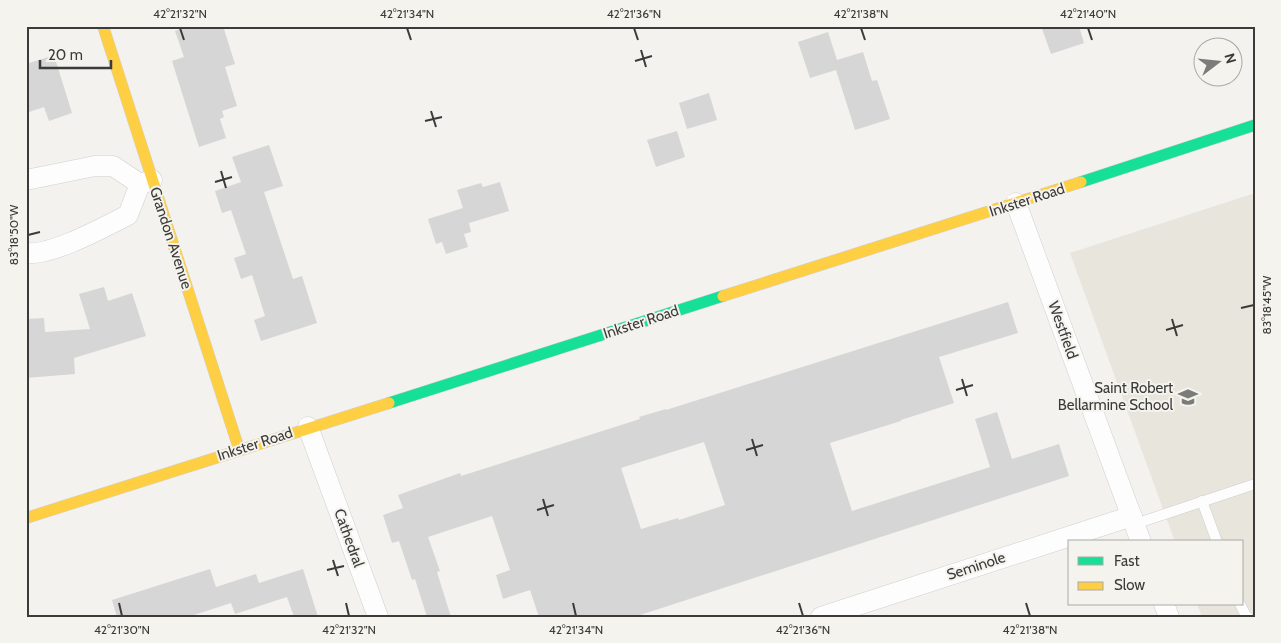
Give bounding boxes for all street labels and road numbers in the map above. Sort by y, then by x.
street label: Inkster Road [987,179,1067,221]
street label: Grandon Avenue [146,185,196,292]
street label: Westfield [1044,299,1082,361]
street label: Inkster Road [601,301,681,343]
street label: Inkster Road [215,423,295,465]
street label: Cathedral [330,506,368,570]
street label: Seminole [944,548,1008,584]

